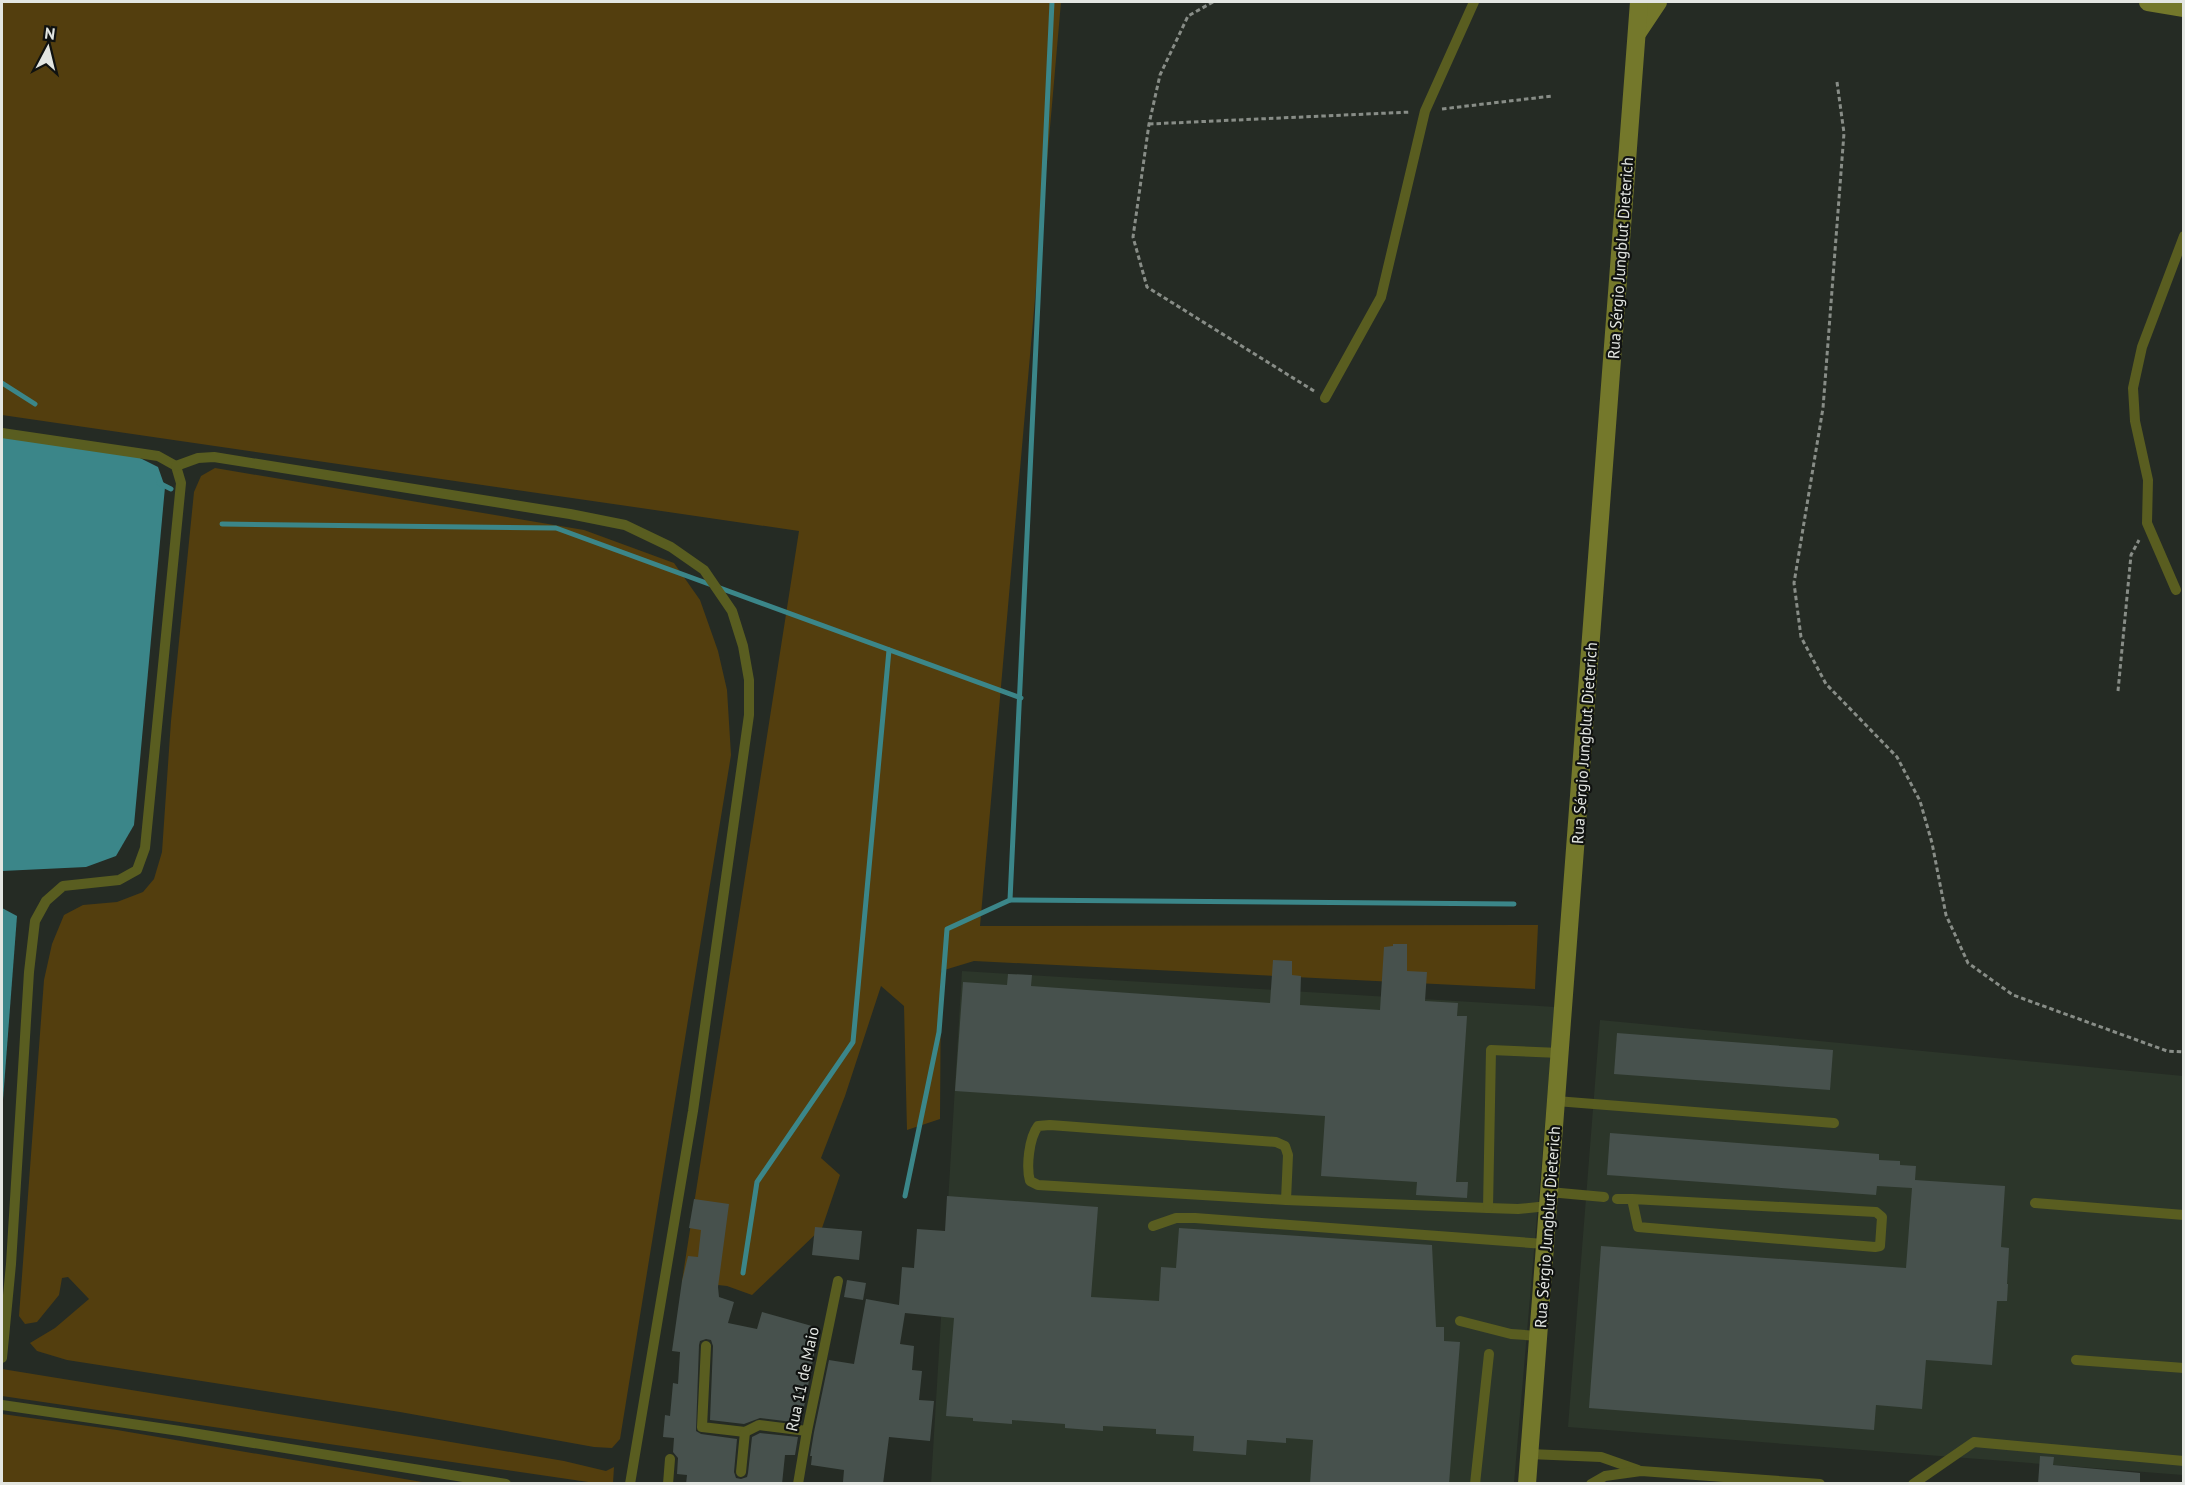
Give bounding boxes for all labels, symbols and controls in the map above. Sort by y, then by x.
north arrow [18,18,78,78]
text: N [43,23,56,44]
street label: Rua Sérgio Jungblut Dieterich [1603,156,1637,360]
street label: Rua Sérgio Jungblut Dieterich [1567,641,1601,845]
street label: Rua Sérgio Jungblut Dieterich [1530,1125,1564,1329]
street label: Rua 11 de Maio [781,1325,823,1433]

